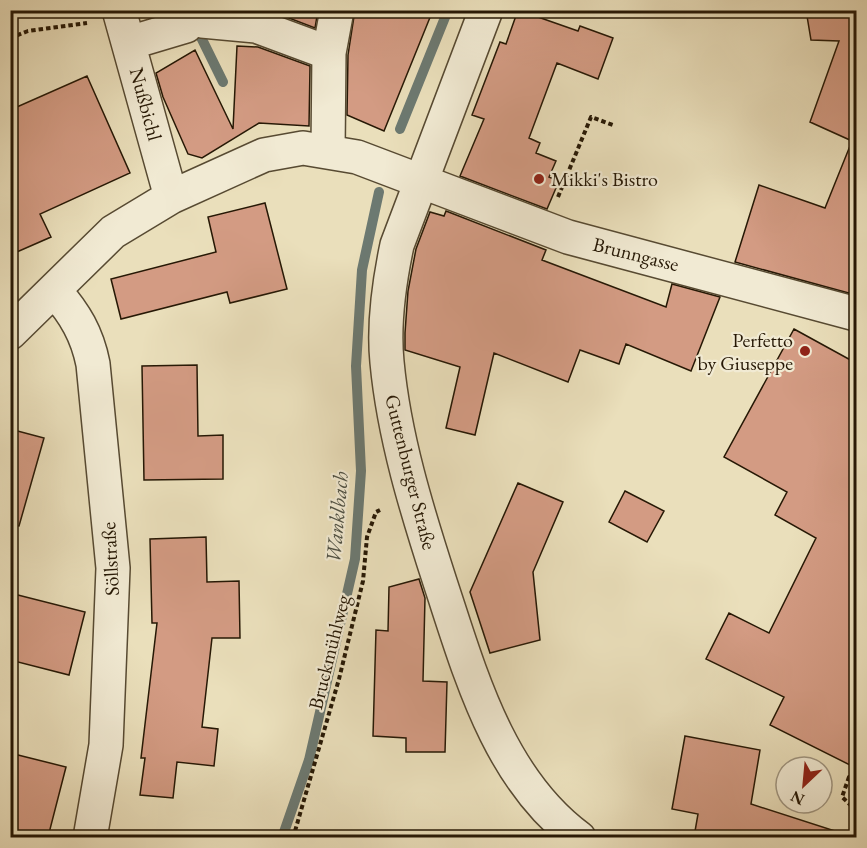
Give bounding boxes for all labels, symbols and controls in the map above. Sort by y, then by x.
street label: Nußbichl [124,64,168,144]
place label: Mikki's Bistro [551,166,658,192]
marker: Mikki's Bistro [532,172,546,186]
street label: Brunngasse [590,231,682,277]
place label: Perfetto by Giuseppe [698,327,793,376]
marker: Perfetto by Giuseppe [798,344,812,358]
street label: Guttenburger Straße [379,392,443,552]
water label: Wanklbach [319,470,354,564]
street label: Söllstraße [95,521,125,597]
street label: Bruckmühlweg [302,592,356,712]
north arrow [774,755,834,815]
text: N [787,786,808,810]

